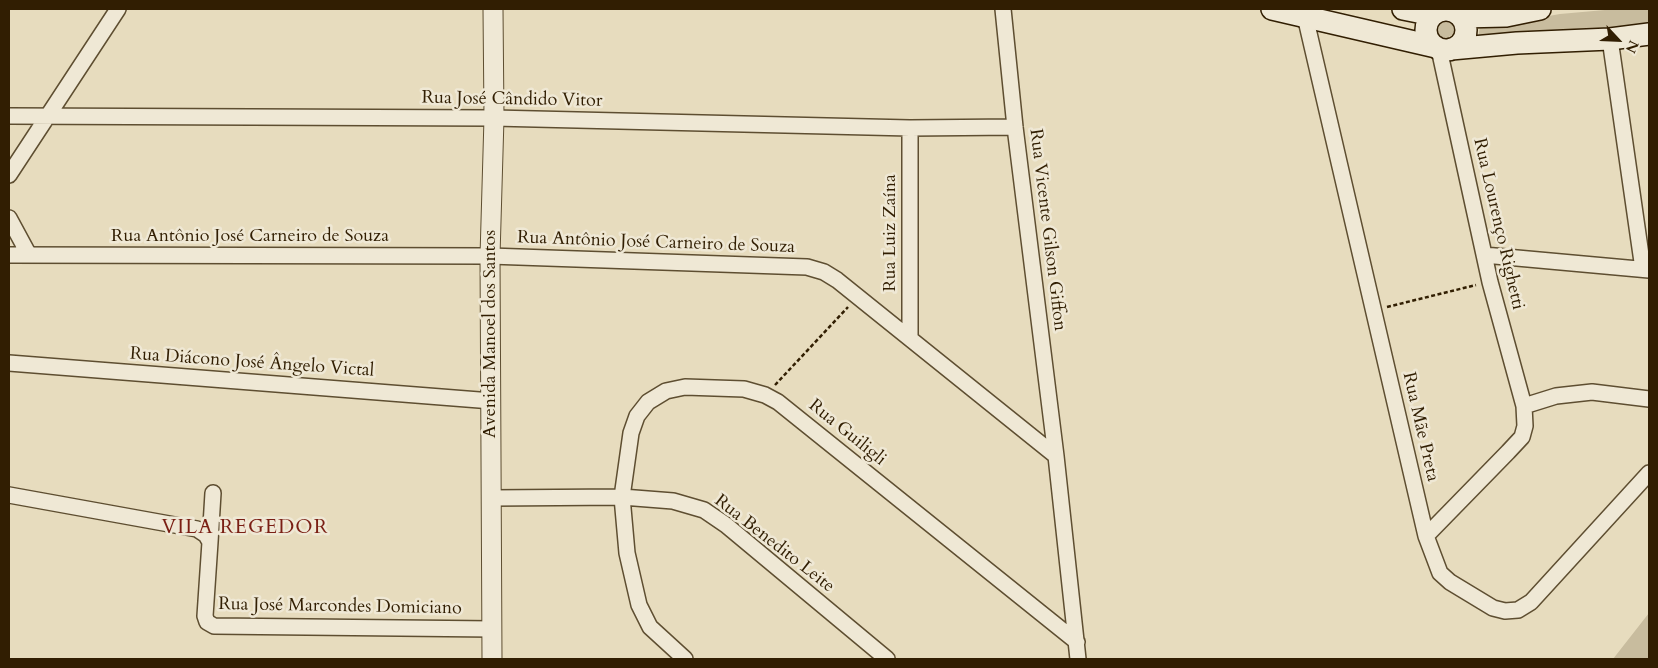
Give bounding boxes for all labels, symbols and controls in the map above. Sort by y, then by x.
north arrow [1593,15,1643,65]
text: N [1621,37,1643,56]
street label: Rua José Cândido Vitor [422,88,602,112]
street label: Rua Vicente Gilson Giffon [1024,128,1070,332]
street label: Rua Lourenço Righetti [1468,136,1528,312]
street label: Rua Luiz Zaína [880,174,902,292]
street label: Rua Antônio José Carneiro de Souza [111,226,389,248]
street label: Rua Antônio José Carneiro de Souza [517,227,795,259]
street label: Avenida Manoel dos Santos [480,230,502,438]
street label: Rua Diácono José Ângelo Victal [129,344,375,382]
street label: Rua Mãe Preta [1397,370,1443,484]
street label: Rua Guiligli [804,395,890,471]
street label: Rua Benedito Leite [710,490,838,598]
district label: VILA REGEDOR [160,516,330,540]
street label: Rua José Marcondes Domiciano [218,594,462,620]

